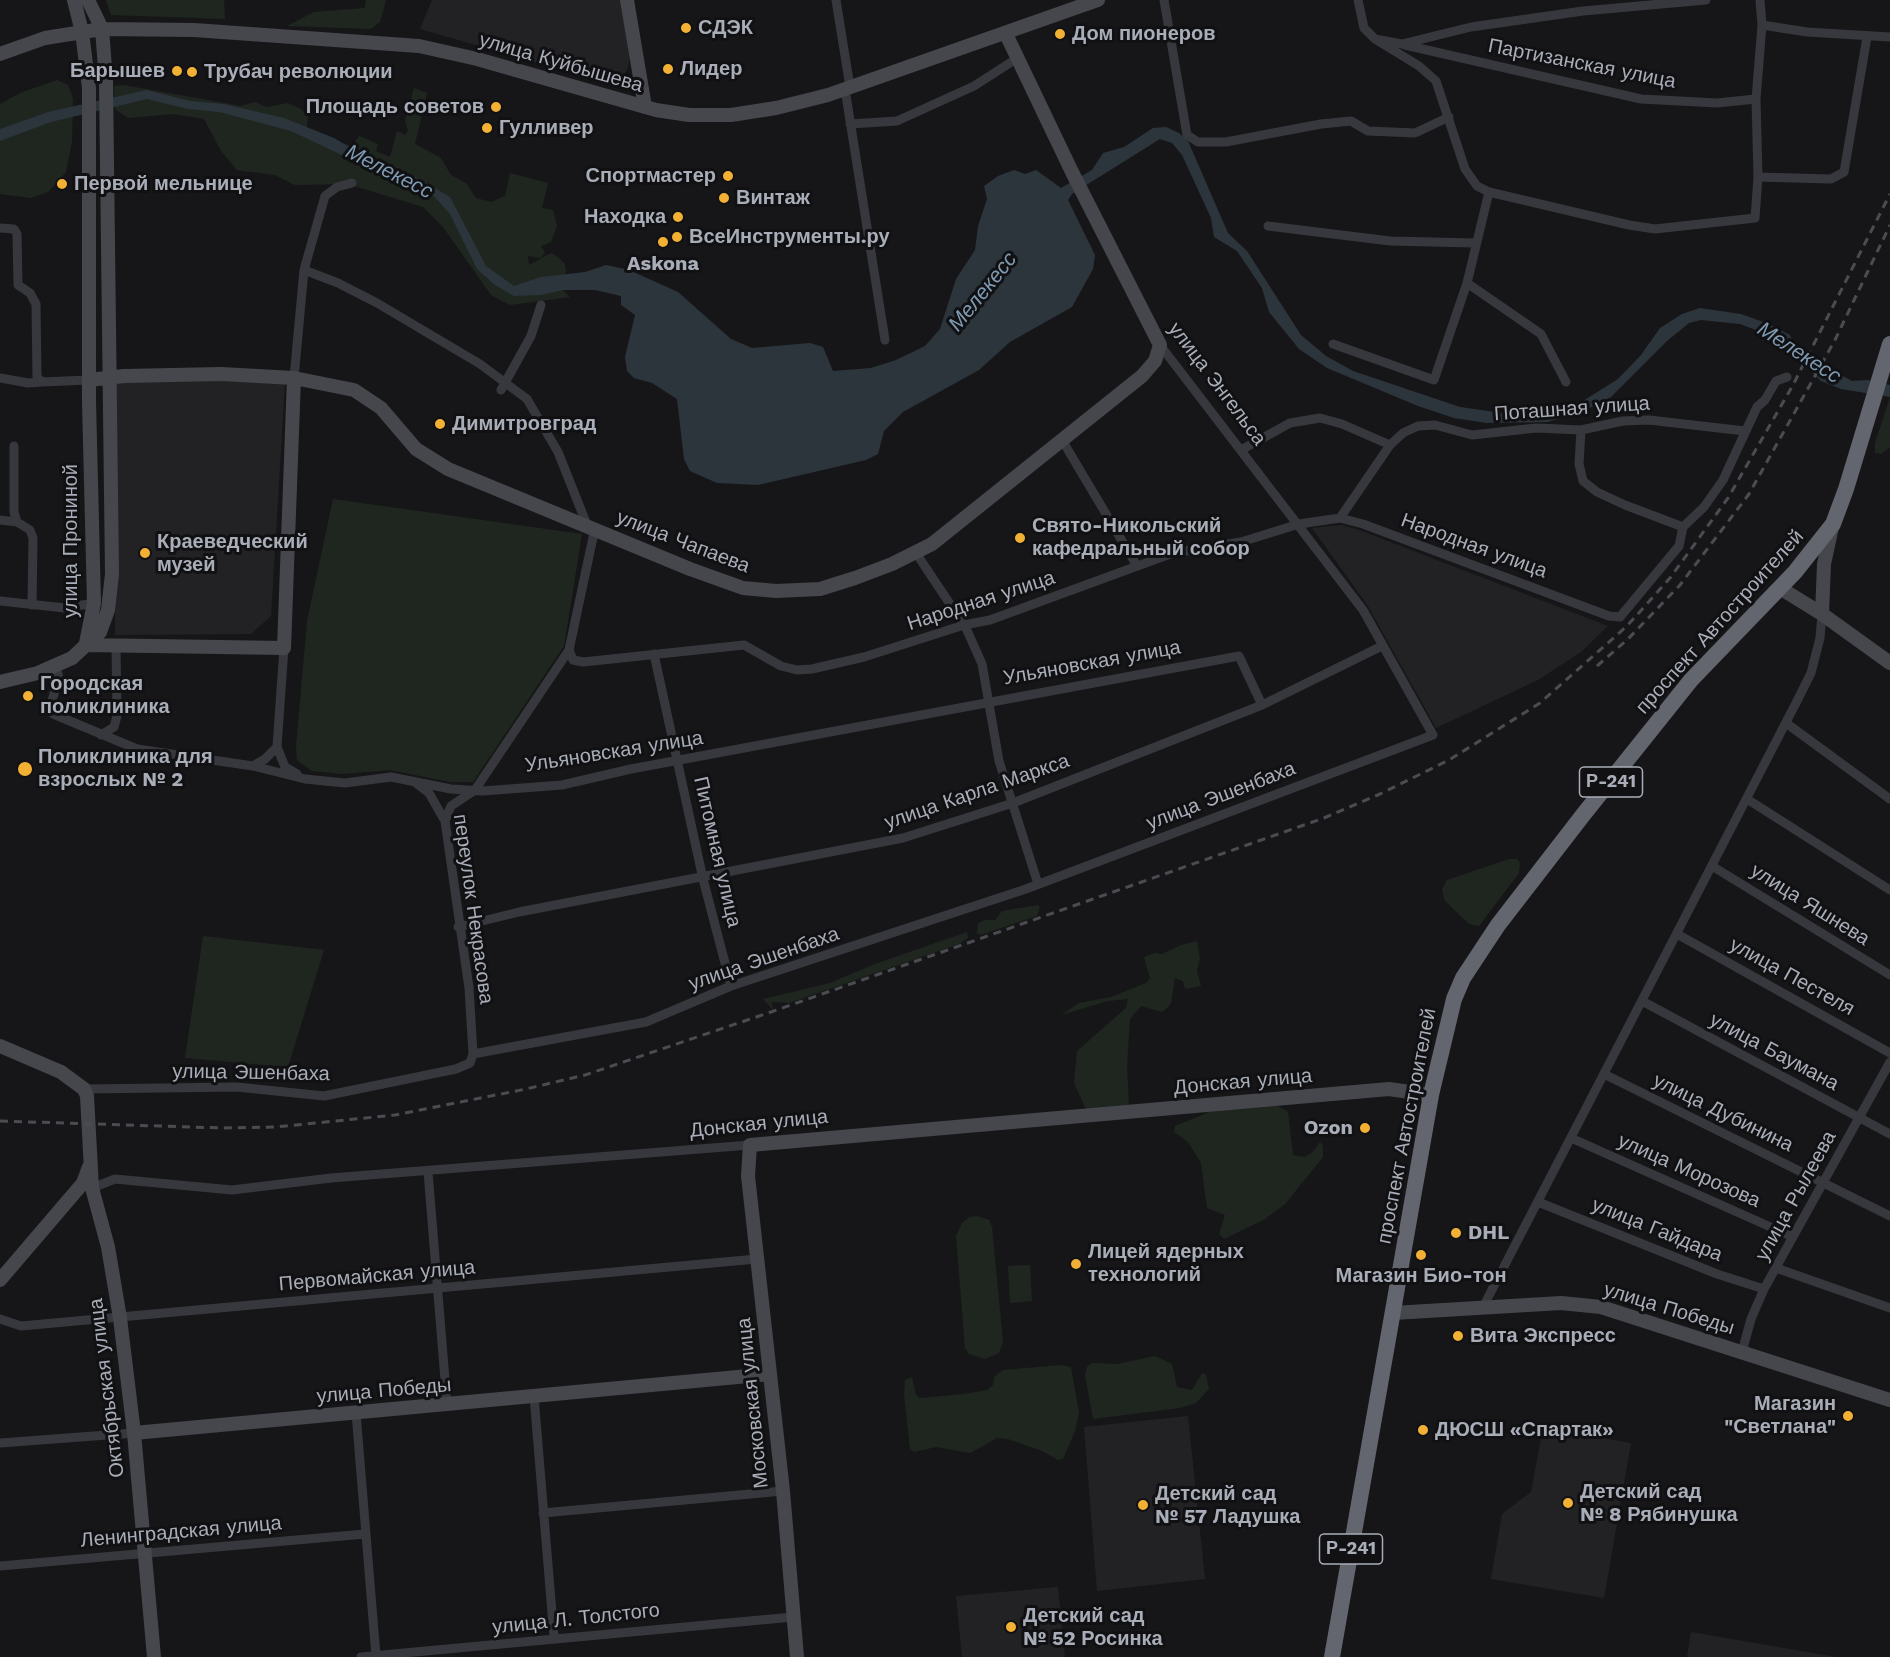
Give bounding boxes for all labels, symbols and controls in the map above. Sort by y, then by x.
place label: СДЭК [698,16,753,40]
marker: СДЭК [679,21,693,35]
place label: Дом пионеров [1072,22,1215,46]
marker: Дом пионеров [1053,27,1067,41]
street label: улица Куйбышева [476,28,646,98]
street label: Партизанская улица [1486,34,1678,94]
place label: Лидер [680,57,742,81]
place label: Барышев [70,59,165,83]
place label: Трубач революции [204,60,393,84]
marker: Лидер [661,62,675,76]
marker: Барышев [170,64,184,78]
marker: Трубач революции [185,65,199,79]
place label: Площадь советов [306,95,484,119]
marker: Площадь советов [489,100,503,114]
place label: Гулливер [499,116,594,140]
marker: Гулливер [480,121,494,135]
water label: Мелекесс [341,139,437,205]
place label: Спортмастер [586,164,716,188]
marker: Спортмастер [721,169,735,183]
place label: Первой мельнице [74,172,253,196]
marker: Первой мельнице [55,177,69,191]
place label: Винтаж [736,186,810,210]
marker: Винтаж [717,191,731,205]
place label: Находка [584,205,666,229]
marker: Находка [671,210,685,224]
place label: ВсеИнструменты.ру [689,225,890,249]
marker: ВсеИнструменты.ру [670,230,684,244]
marker: Askona [656,235,670,249]
water label: Мелекесс [944,247,1022,337]
place label: Askona [627,252,699,276]
water label: Мелекесс [1753,317,1845,389]
street label: улица Энгельса [1163,318,1271,450]
street label: Поташная улица [1493,392,1651,426]
place label: Димитровград [452,412,597,436]
marker: Димитровград [433,417,447,431]
street label: улица Прониной [59,464,83,618]
street label: улица Чапаева [613,506,753,578]
street label: Народная улица [1398,508,1550,584]
place label: Свято-Никольский кафедральный собор [1032,514,1250,561]
street label: проспект Автостроителей [1631,525,1809,719]
place label: Краеведческий музей [157,530,308,577]
marker: Свято-Никольский кафедральный собор [1013,531,1027,545]
marker: Краеведческий музей [138,546,152,560]
street label: Народная улица [904,566,1058,636]
street label: Ульяновская улица [1001,636,1183,690]
place label: Городская поликлиника [40,672,170,719]
marker: Городская поликлиника [21,689,35,703]
street label: Ульяновская улица [523,726,705,778]
place label: Поликлиника для взрослых № 2 [38,745,213,792]
street label: улица Карла Маркса [881,749,1073,835]
street label: улица Эшенбаха [1143,757,1299,835]
marker: Поликлиника для взрослых № 2 [16,760,34,778]
road number: Р-241 [1580,767,1642,797]
street label: Питомная улица [688,774,746,930]
street label: переулок Некрасова [448,812,498,1006]
street label: улица Яшнева [1746,859,1874,951]
street label: улица Эшенбаха [686,922,842,996]
street label: улица Пестеля [1725,933,1859,1021]
street label: проспект Автостроителей [1372,1006,1442,1246]
street label: улица Баумана [1705,1008,1843,1096]
street label: улица Эшенбаха [172,1060,330,1086]
street label: Донская улица [1173,1064,1313,1100]
street label: улица Дубинина [1649,1069,1797,1157]
street label: Донская улица [689,1105,829,1143]
place label: Ozon [1304,1116,1353,1140]
marker: Ozon [1358,1121,1372,1135]
street label: улица Рылеева [1750,1127,1842,1265]
street label: улица Морозова [1614,1129,1764,1213]
street label: улица Гайдара [1588,1193,1726,1267]
place label: DHL [1468,1221,1509,1245]
marker: DHL [1449,1226,1463,1240]
place label: Лицей ядерных технологий [1088,1240,1244,1287]
marker: Магазин Био-тон [1414,1248,1428,1262]
street label: Первомайская улица [278,1255,476,1297]
marker: Лицей ядерных технологий [1069,1257,1083,1271]
place label: Магазин Био-тон [1335,1264,1507,1288]
street label: улица Победы [1601,1278,1737,1340]
street label: Октябрьская улица [84,1297,130,1479]
street label: Московская улица [732,1316,774,1490]
place label: Вита Экспресс [1470,1324,1616,1348]
marker: Вита Экспресс [1451,1329,1465,1343]
street label: улица Победы [316,1373,452,1409]
place label: Магазин "Светлана" [1724,1392,1836,1439]
marker: Магазин "Светлана" [1841,1409,1855,1423]
place label: ДЮСШ «Спартак» [1435,1418,1614,1442]
marker: ДЮСШ «Спартак» [1416,1423,1430,1437]
place label: Детский сад № 8 Рябинушка [1580,1480,1738,1527]
place label: Детский сад № 57 Ладушка [1155,1482,1300,1529]
marker: Детский сад № 8 Рябинушка [1561,1496,1575,1510]
marker: Детский сад № 57 Ладушка [1136,1498,1150,1512]
street label: Ленинградская улица [80,1511,282,1553]
road number: Р-241 [1320,1534,1382,1564]
street label: улица Л. Толстого [491,1598,661,1640]
place label: Детский сад № 52 Росинка [1023,1604,1163,1651]
marker: Детский сад № 52 Росинка [1004,1620,1018,1634]

